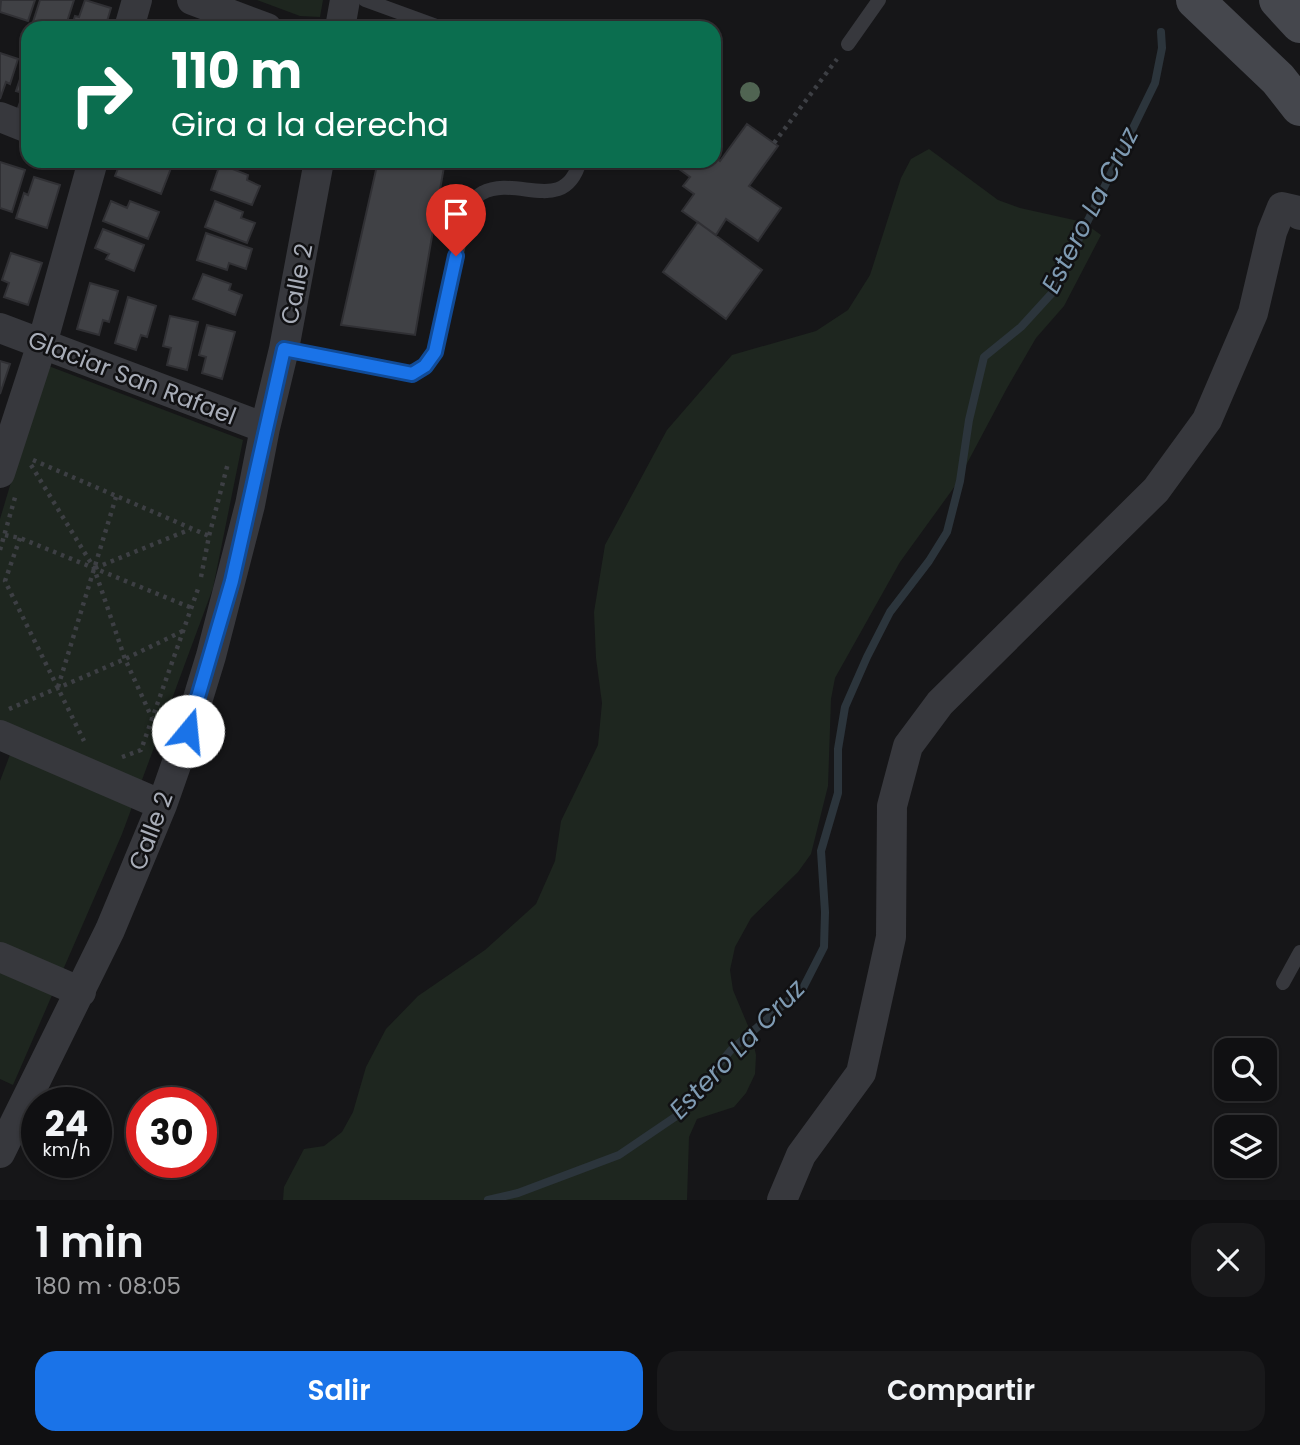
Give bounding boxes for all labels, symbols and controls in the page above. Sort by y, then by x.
text: 110 m [171,37,302,105]
icon: right [56,49,147,140]
text: Gira a la derecha [171,102,449,147]
water label: Estero La Cruz [1033,121,1147,299]
pin [426,184,486,256]
icon: arrive [437,195,475,233]
street label: Calle 2 [273,241,320,327]
street label: Glaciar San Rafael [23,323,241,432]
position arrow [151,694,225,768]
street label: Calle 2 [120,787,181,875]
water label: Estero La Cruz [661,971,813,1127]
map controls [1214,1038,1277,1178]
button: search [1214,1038,1277,1101]
speed limit sign: 30 [126,1087,217,1178]
text: 24 [45,1099,88,1148]
button: layers [1214,1115,1277,1178]
text: km/h [43,1137,90,1162]
text: 1 min [35,1213,144,1272]
button: close [1191,1223,1265,1297]
text: 180 m · 08:05 [35,1270,181,1302]
button: Salir [35,1351,643,1431]
button: Compartir [657,1351,1265,1431]

